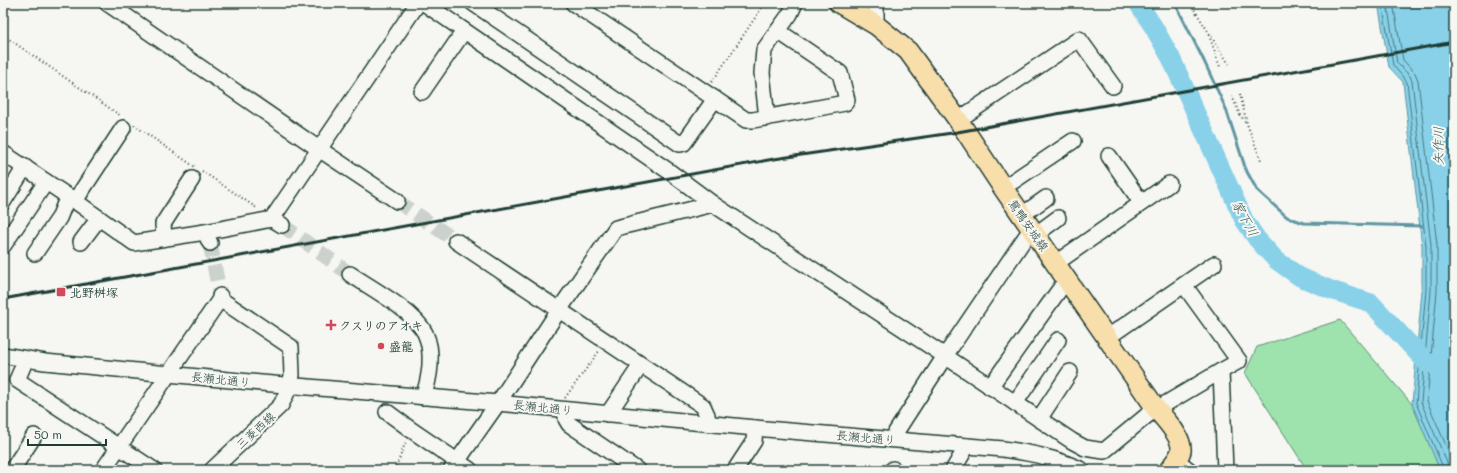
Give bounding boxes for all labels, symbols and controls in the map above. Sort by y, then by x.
water label: 矢作川 [1429,126,1446,166]
street label: 鴛鴨安城線 [1005,196,1053,254]
water label: 家下川 [1229,197,1263,239]
place label: 北野桝塚 [70,284,118,300]
marker: 北野桝塚 [55,286,67,298]
place label: クスリのアオキ [339,317,423,333]
marker: クスリのアオキ [326,320,336,330]
place label: 盛龍 [389,338,413,354]
marker: 盛龍 [376,341,386,351]
street label: 長瀬北通り [190,368,252,390]
street label: 長瀬北通り [512,396,574,418]
street label: 三菱西線 [232,408,278,452]
scale bar [28,421,106,447]
text: 50 m [34,426,62,442]
street label: 長瀬北通り [835,426,897,448]

